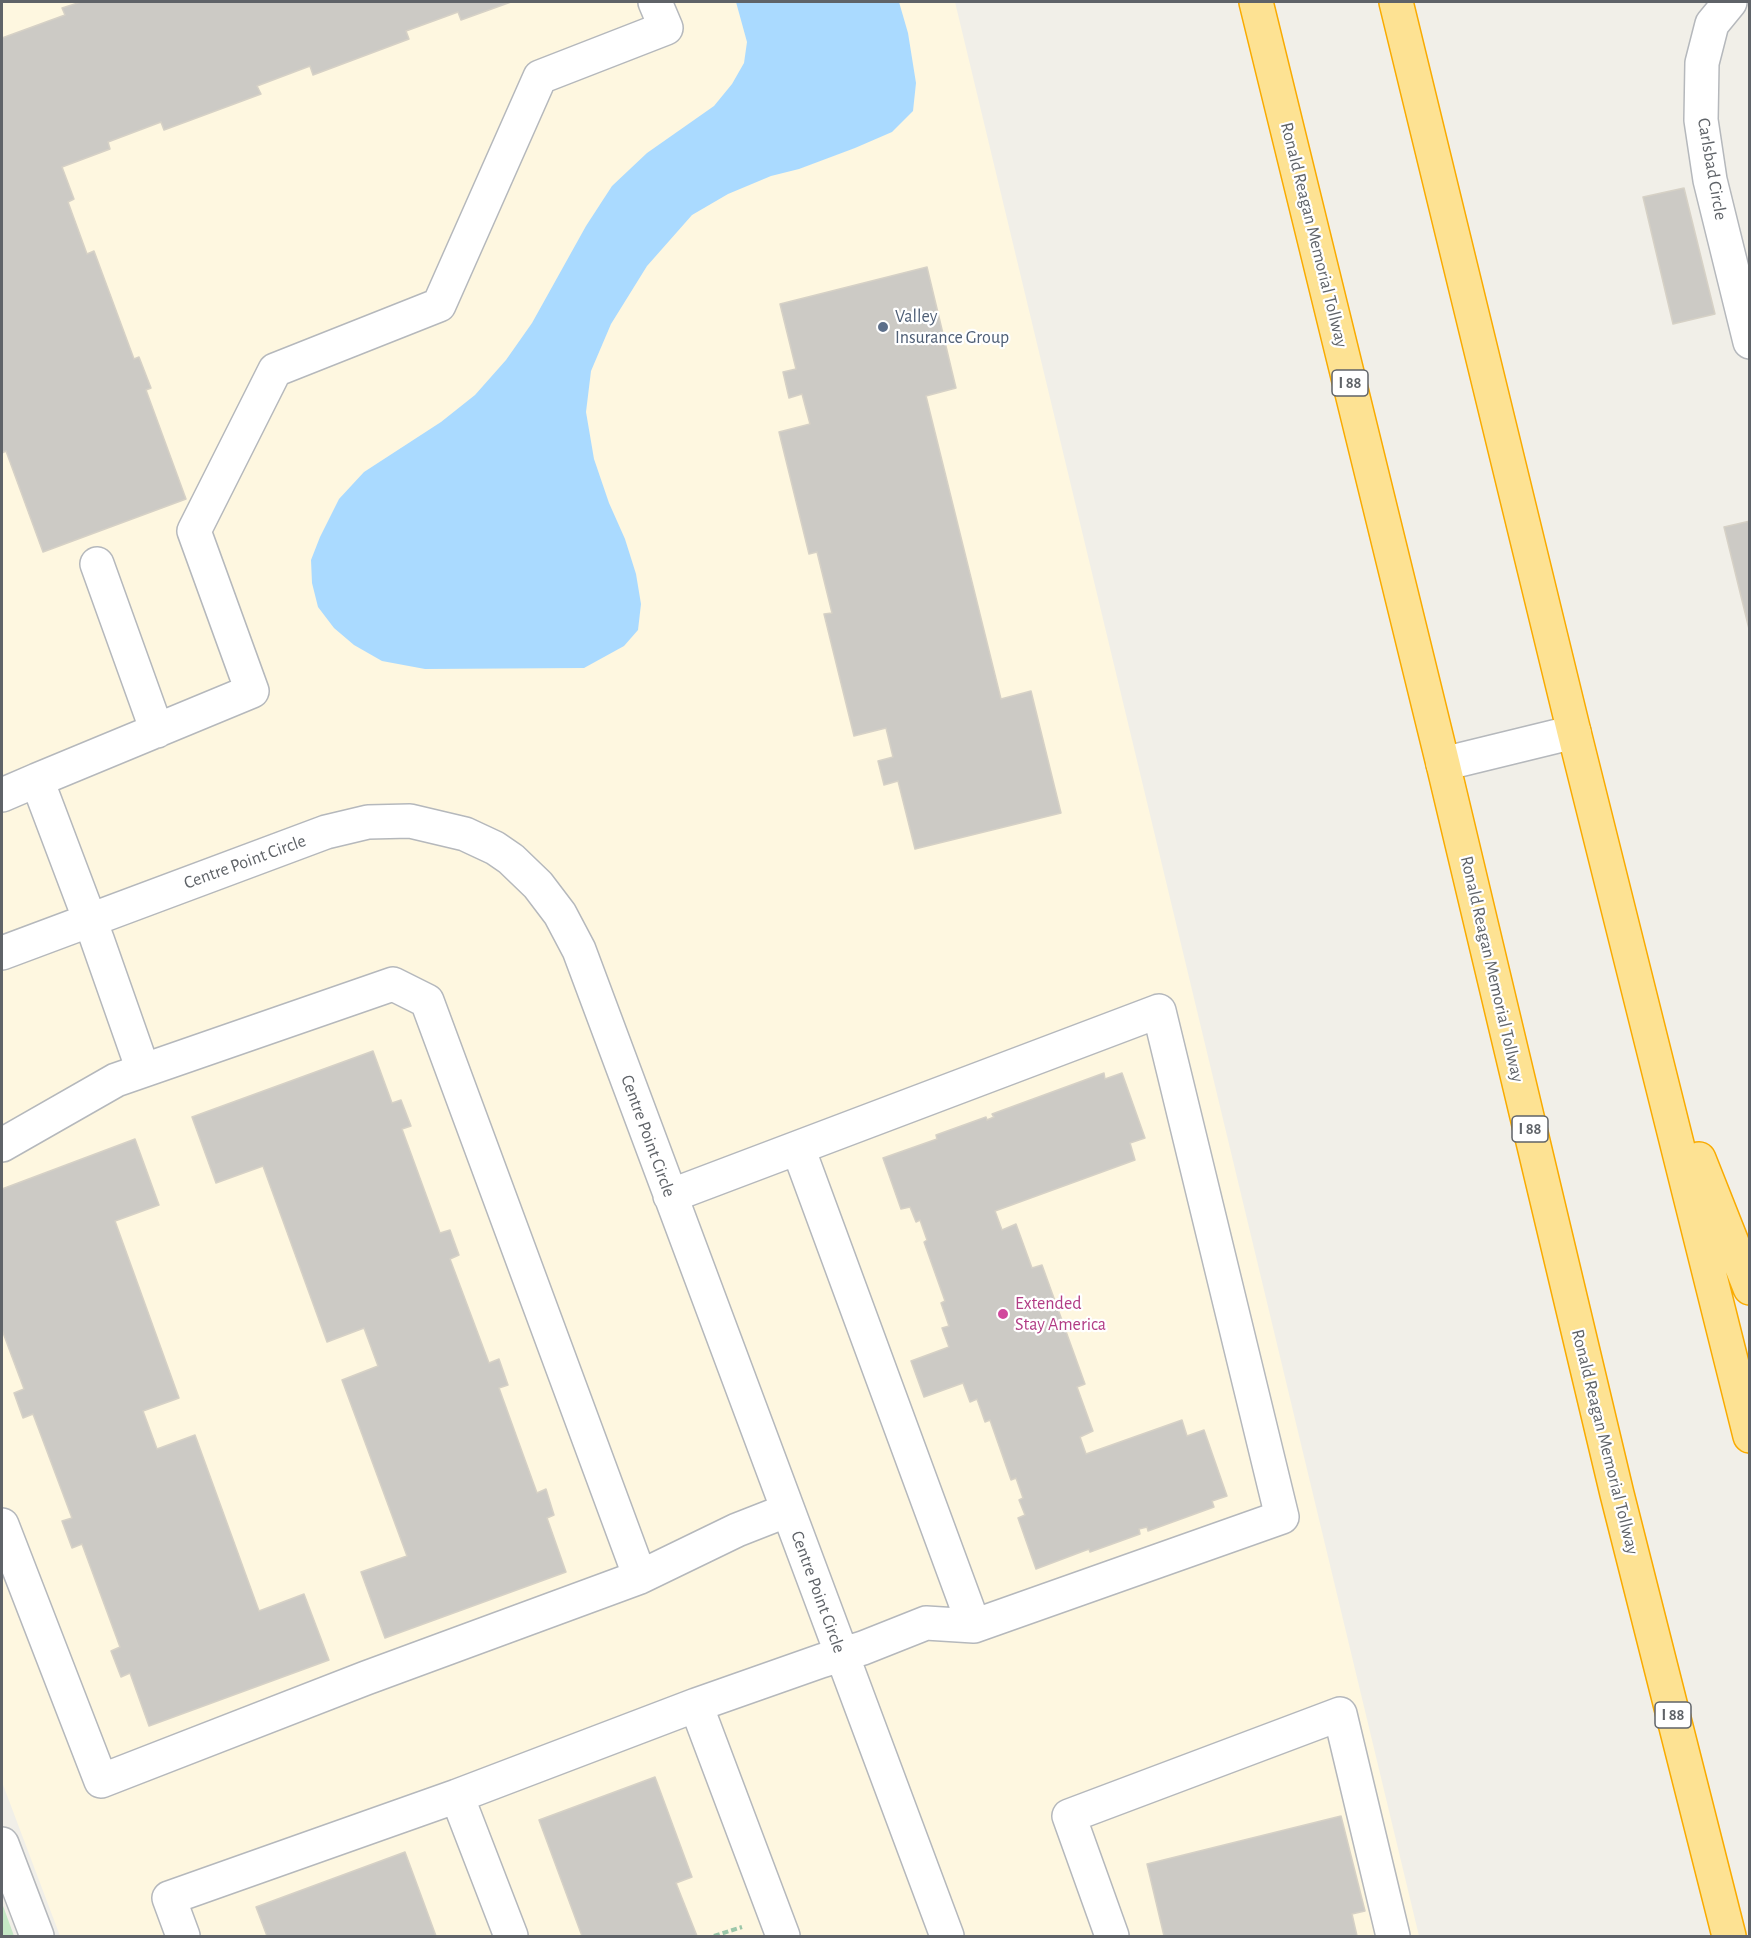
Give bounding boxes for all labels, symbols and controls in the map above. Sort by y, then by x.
street label: Carlsbad Circle [1692,116,1732,222]
street label: Ronald Reagan Memorial Tollway [1276,120,1352,350]
place label: Valley Insurance Group [895,306,1009,348]
marker: Valley Insurance Group [876,320,890,334]
road number: I 88 [1332,370,1368,396]
street label: Centre Point Circle [181,830,309,894]
street label: Ronald Reagan Memorial Tollway [1455,854,1529,1084]
street label: Centre Point Circle [616,1072,680,1200]
road number: I 88 [1512,1116,1548,1142]
place label: Extended Stay America [1015,1293,1106,1336]
marker: Extended Stay America [996,1307,1010,1321]
street label: Ronald Reagan Memorial Tollway [1567,1327,1643,1557]
street label: Centre Point Circle [786,1528,850,1656]
road number: I 88 [1655,1702,1691,1728]

